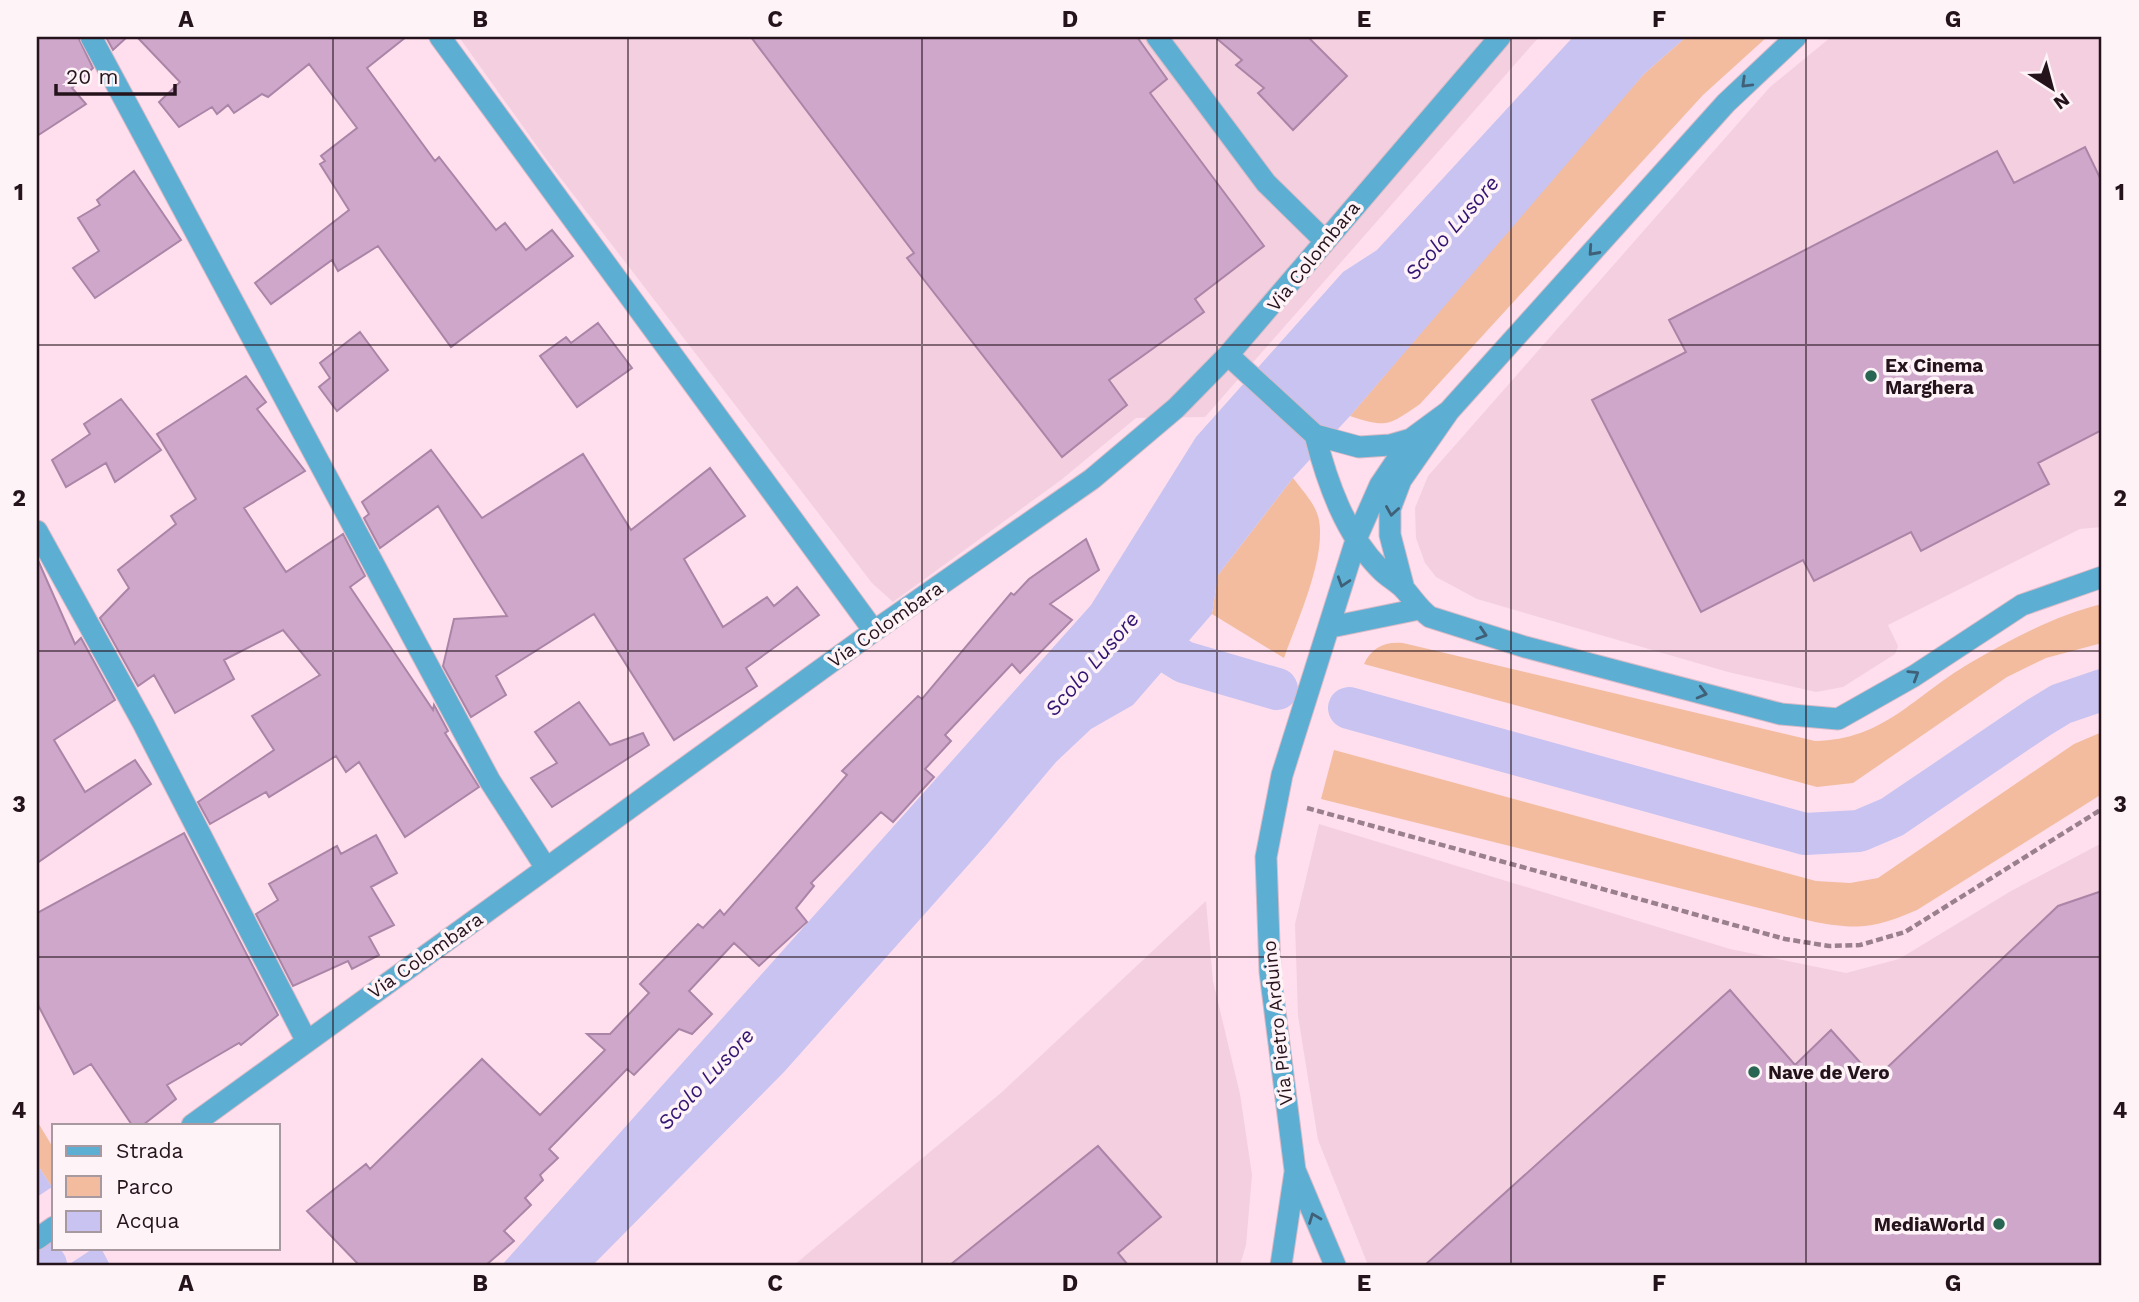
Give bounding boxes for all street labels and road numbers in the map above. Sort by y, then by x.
street label: Via Colombara [1262,196,1365,316]
street label: Via Colombara [823,576,947,672]
street label: Via Colombara [363,907,487,1003]
street label: Via Pietro Arduino [1257,939,1298,1107]

